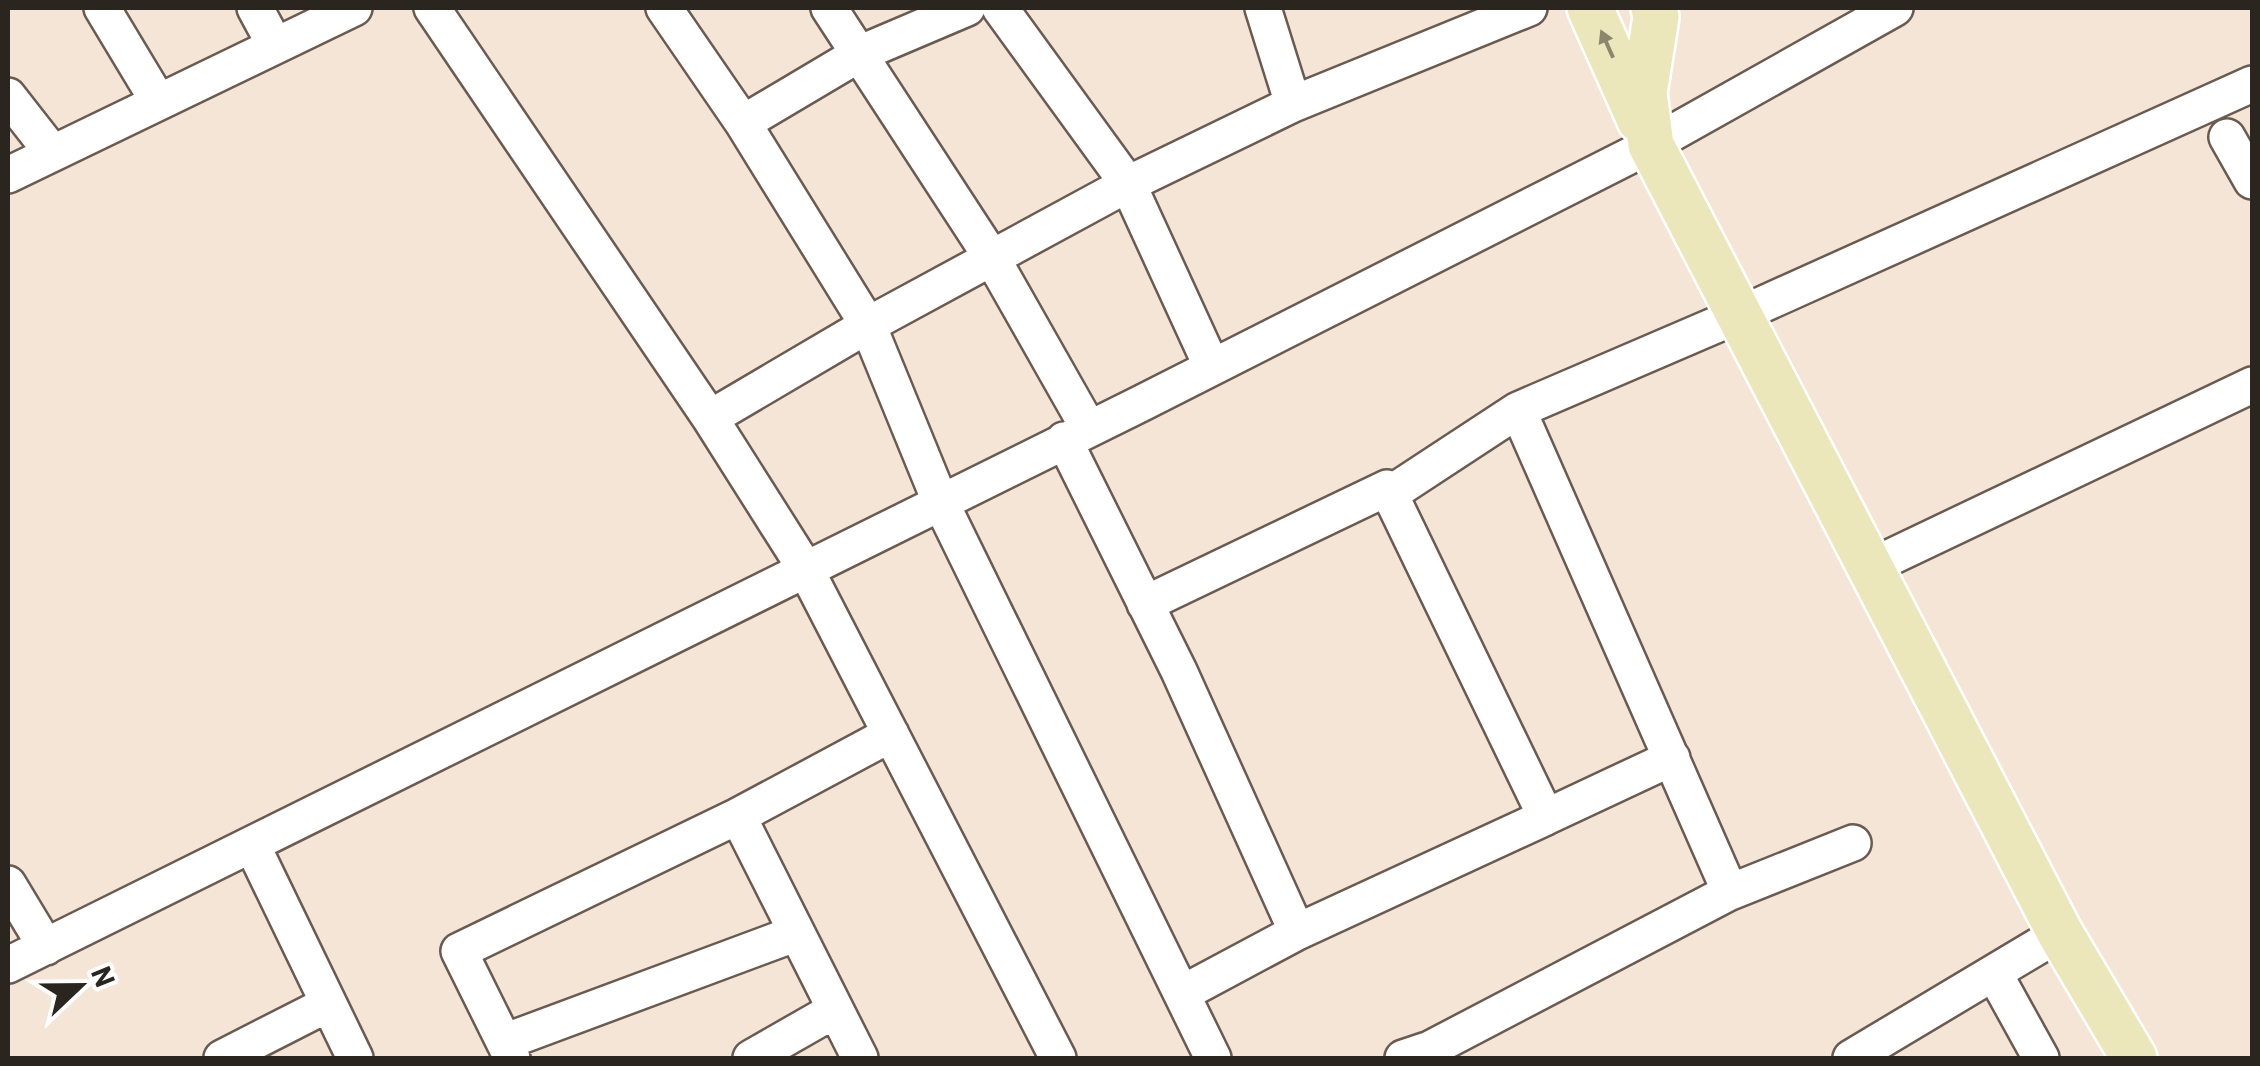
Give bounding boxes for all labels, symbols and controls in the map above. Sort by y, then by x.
one-way arrow [1598,29,1615,58]
north arrow [30,936,130,1036]
text: N [85,961,123,991]

